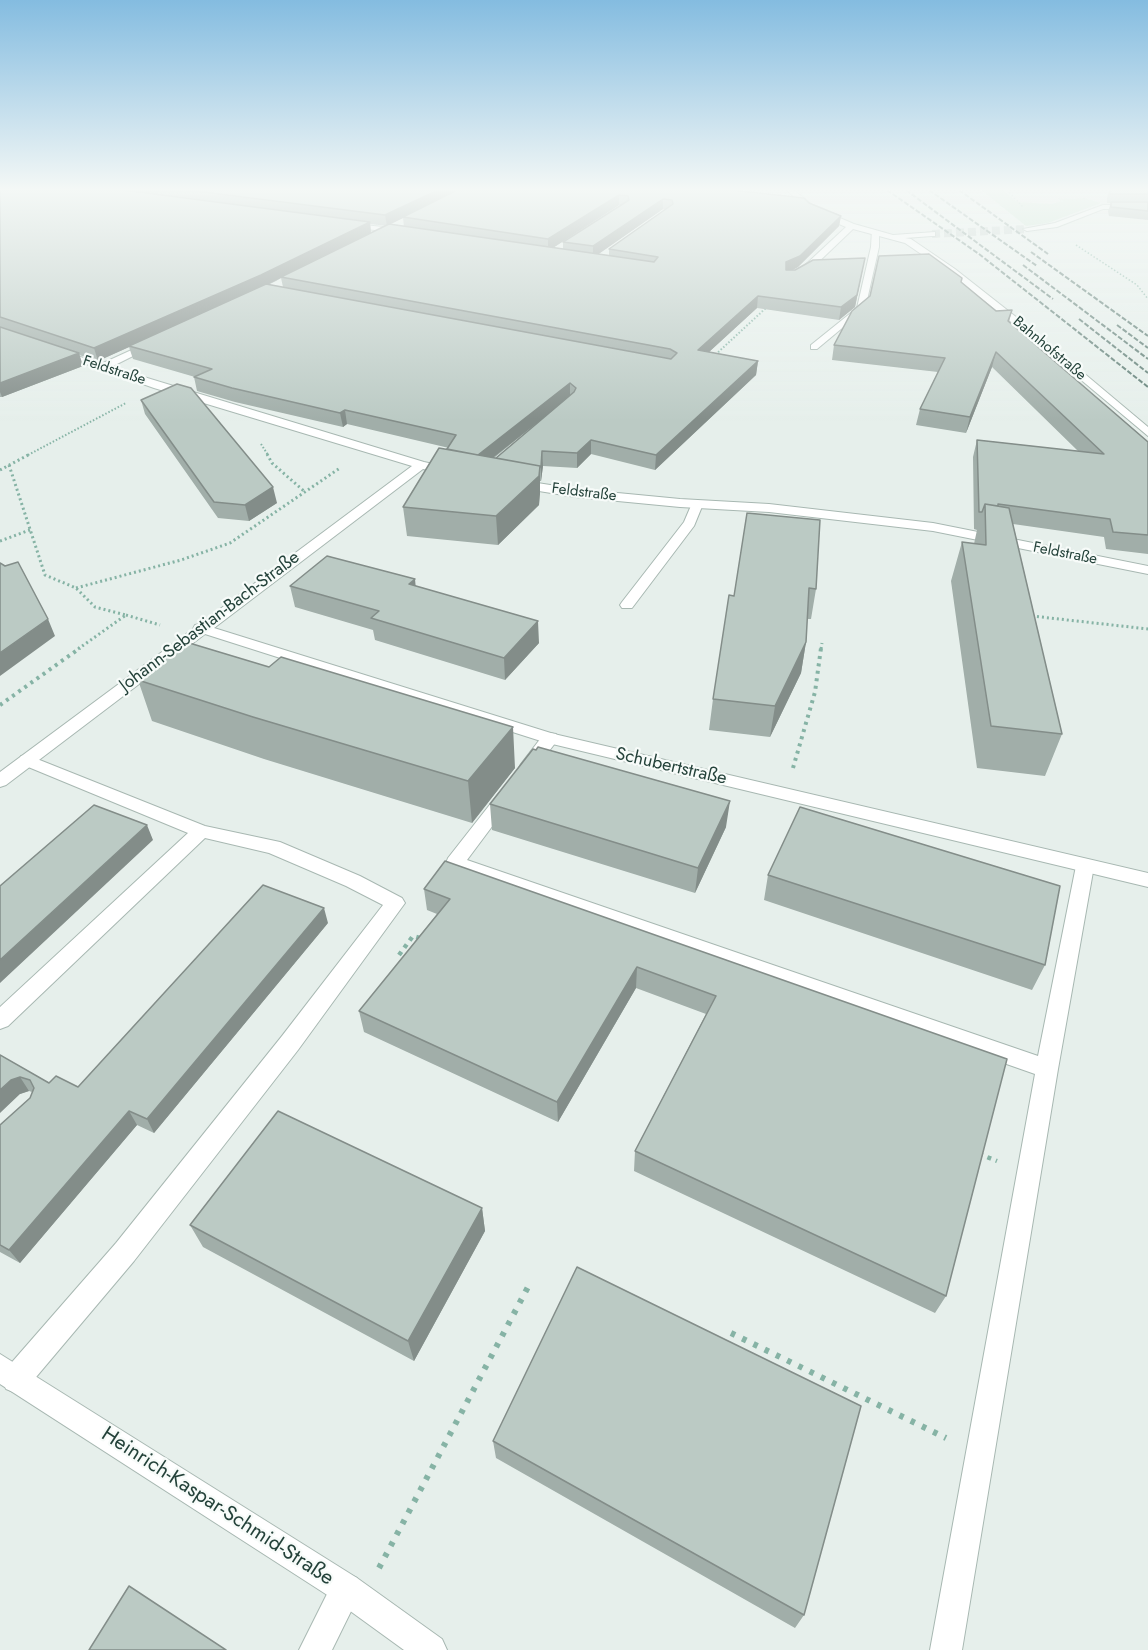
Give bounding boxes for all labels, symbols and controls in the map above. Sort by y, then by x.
street label: Bahnhofstraße [1009,313,1089,385]
street label: Feldstraße [80,352,148,390]
street label: Feldstraße [551,480,617,506]
street label: Feldstraße [1031,539,1099,569]
street label: Johann-Sebastian-Bach-Straße [116,547,304,697]
street label: Schubertstraße [613,744,729,790]
street label: Heinrich-Kaspar-Schmid-Straße [96,1422,338,1592]

